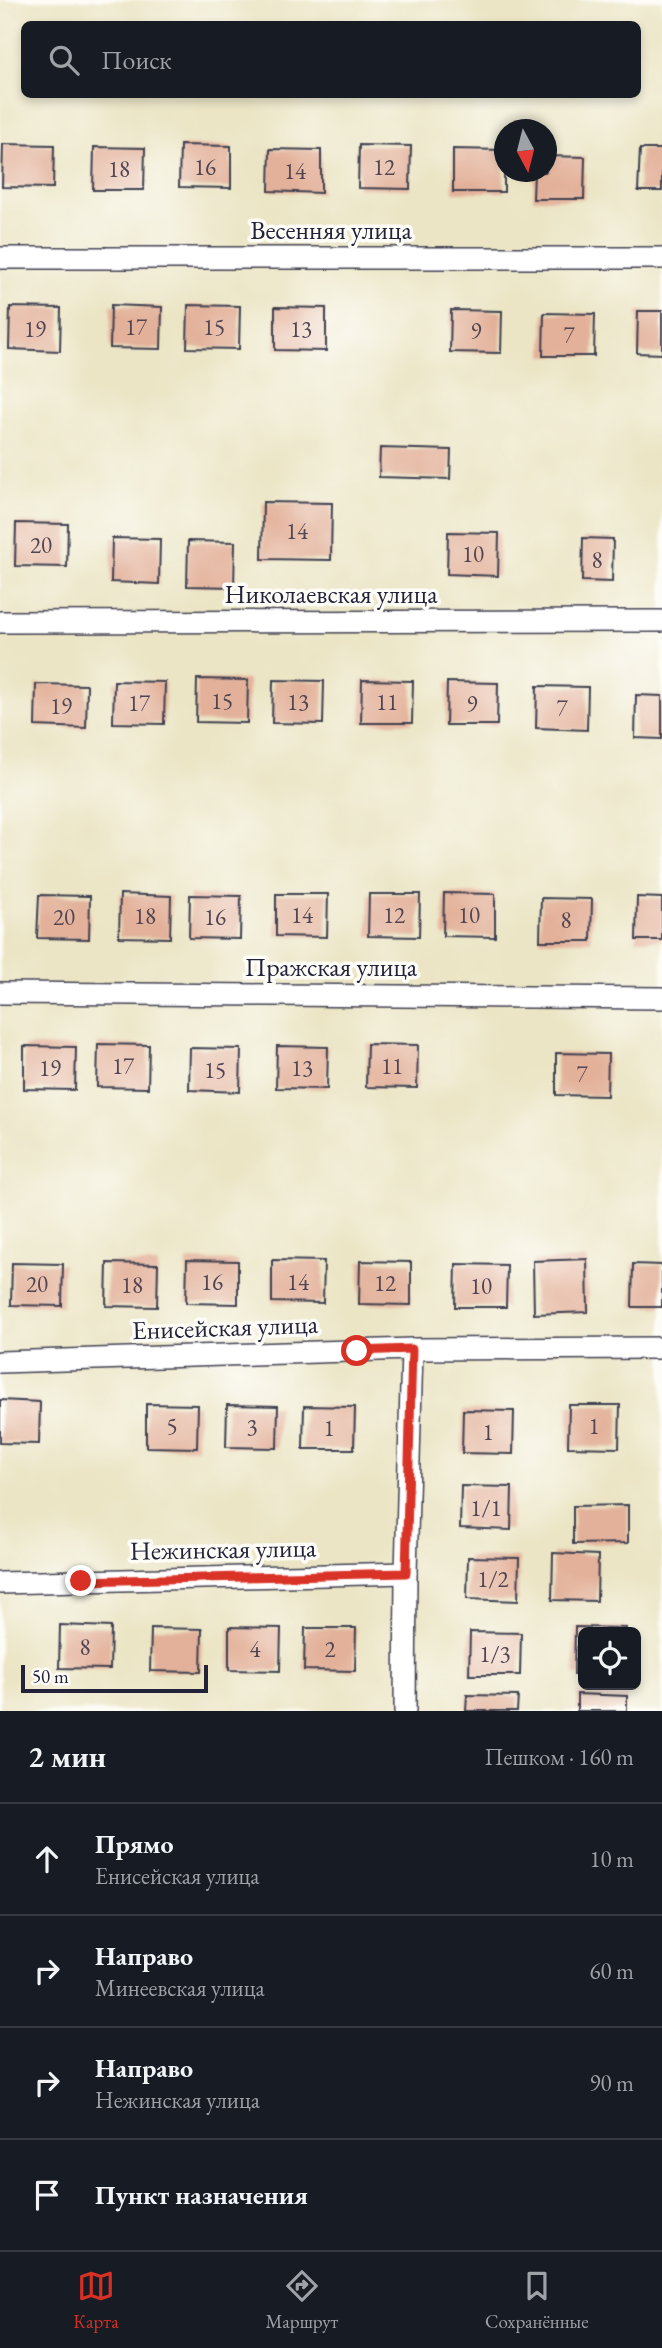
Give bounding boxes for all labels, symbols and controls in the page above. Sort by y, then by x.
search box [21,21,641,98]
icon: search [45,41,83,79]
text: Поиск [101,43,172,77]
north arrow [494,119,557,182]
house number: 16 [194,152,216,182]
house number: 12 [373,152,395,182]
house number: 18 [108,154,130,184]
house number: 14 [284,156,307,186]
street label: Весенняя улица [250,213,412,247]
house number: 17 [125,312,148,342]
house number: 15 [203,312,225,342]
house number: 19 [24,314,46,344]
house number: 13 [290,314,312,344]
house number: 9 [470,316,482,346]
house number: 7 [563,320,575,350]
house number: 14 [286,516,309,546]
house number: 20 [30,530,52,560]
house number: 10 [462,539,484,569]
house number: 8 [591,545,603,575]
street label: Николаевская улица [224,577,438,611]
house number: 15 [211,686,233,716]
house number: 13 [287,687,309,717]
house number: 11 [376,687,398,717]
house number: 17 [128,688,151,718]
house number: 9 [466,689,478,719]
house number: 19 [50,691,72,721]
house number: 7 [556,693,568,723]
house number: 14 [291,900,314,930]
house number: 12 [383,900,405,930]
house number: 10 [458,900,480,930]
house number: 18 [134,901,156,931]
house number: 20 [53,902,75,932]
house number: 16 [204,902,226,932]
house number: 8 [560,905,572,935]
street label: Пражская улица [245,950,418,984]
house number: 17 [112,1051,135,1081]
house number: 11 [381,1051,403,1081]
house number: 19 [39,1053,61,1083]
house number: 13 [291,1053,313,1083]
house number: 15 [204,1055,226,1085]
house number: 7 [576,1059,588,1089]
house number: 16 [201,1267,223,1297]
house number: 14 [287,1267,310,1297]
house number: 12 [374,1268,396,1298]
house number: 20 [26,1269,48,1299]
house number: 18 [121,1270,143,1300]
house number: 10 [470,1271,492,1301]
street label: Енисейская улица [131,1307,319,1347]
route start [341,1335,372,1366]
house number: 5 [166,1411,178,1441]
house number: 1 [588,1411,600,1441]
house number: 3 [246,1412,258,1442]
house number: 1 [323,1413,335,1443]
house number: 1 [482,1417,494,1447]
house number: 1/1 [470,1493,502,1523]
street label: Нежинская улица [129,1530,317,1568]
house number: 1/2 [477,1564,509,1594]
route end [65,1565,96,1596]
map controls [578,1627,641,1690]
button: locate [578,1627,641,1690]
house number: 8 [79,1632,91,1662]
house number: 4 [249,1634,261,1664]
house number: 2 [324,1634,336,1664]
house number: 1/3 [479,1639,511,1669]
scale bar [21,1662,208,1694]
text: 50 m [32,1664,69,1689]
text: 2 мин [28,1737,106,1776]
text: Пешком · 160 m [485,1742,634,1772]
text: Прямо [95,1827,174,1861]
icon: ahead [28,1840,66,1878]
text: 10 m [589,1844,634,1874]
text: Енисейская улица [95,1861,260,1891]
text: Направо [95,1939,193,1973]
icon: right [28,1952,66,1990]
text: 60 m [589,1956,634,1986]
text: Минеевская улица [95,1973,265,2003]
text: Направо [95,2051,193,2085]
icon: right [28,2064,66,2102]
text: 90 m [589,2068,634,2098]
text: Нежинская улица [95,2085,260,2115]
icon: arrive [28,2176,66,2214]
text: Пункт назначения [95,2178,308,2212]
tab: Карта [73,2267,119,2334]
tab: Маршрут [265,2267,338,2334]
tab: Сохранённые [485,2267,589,2334]

